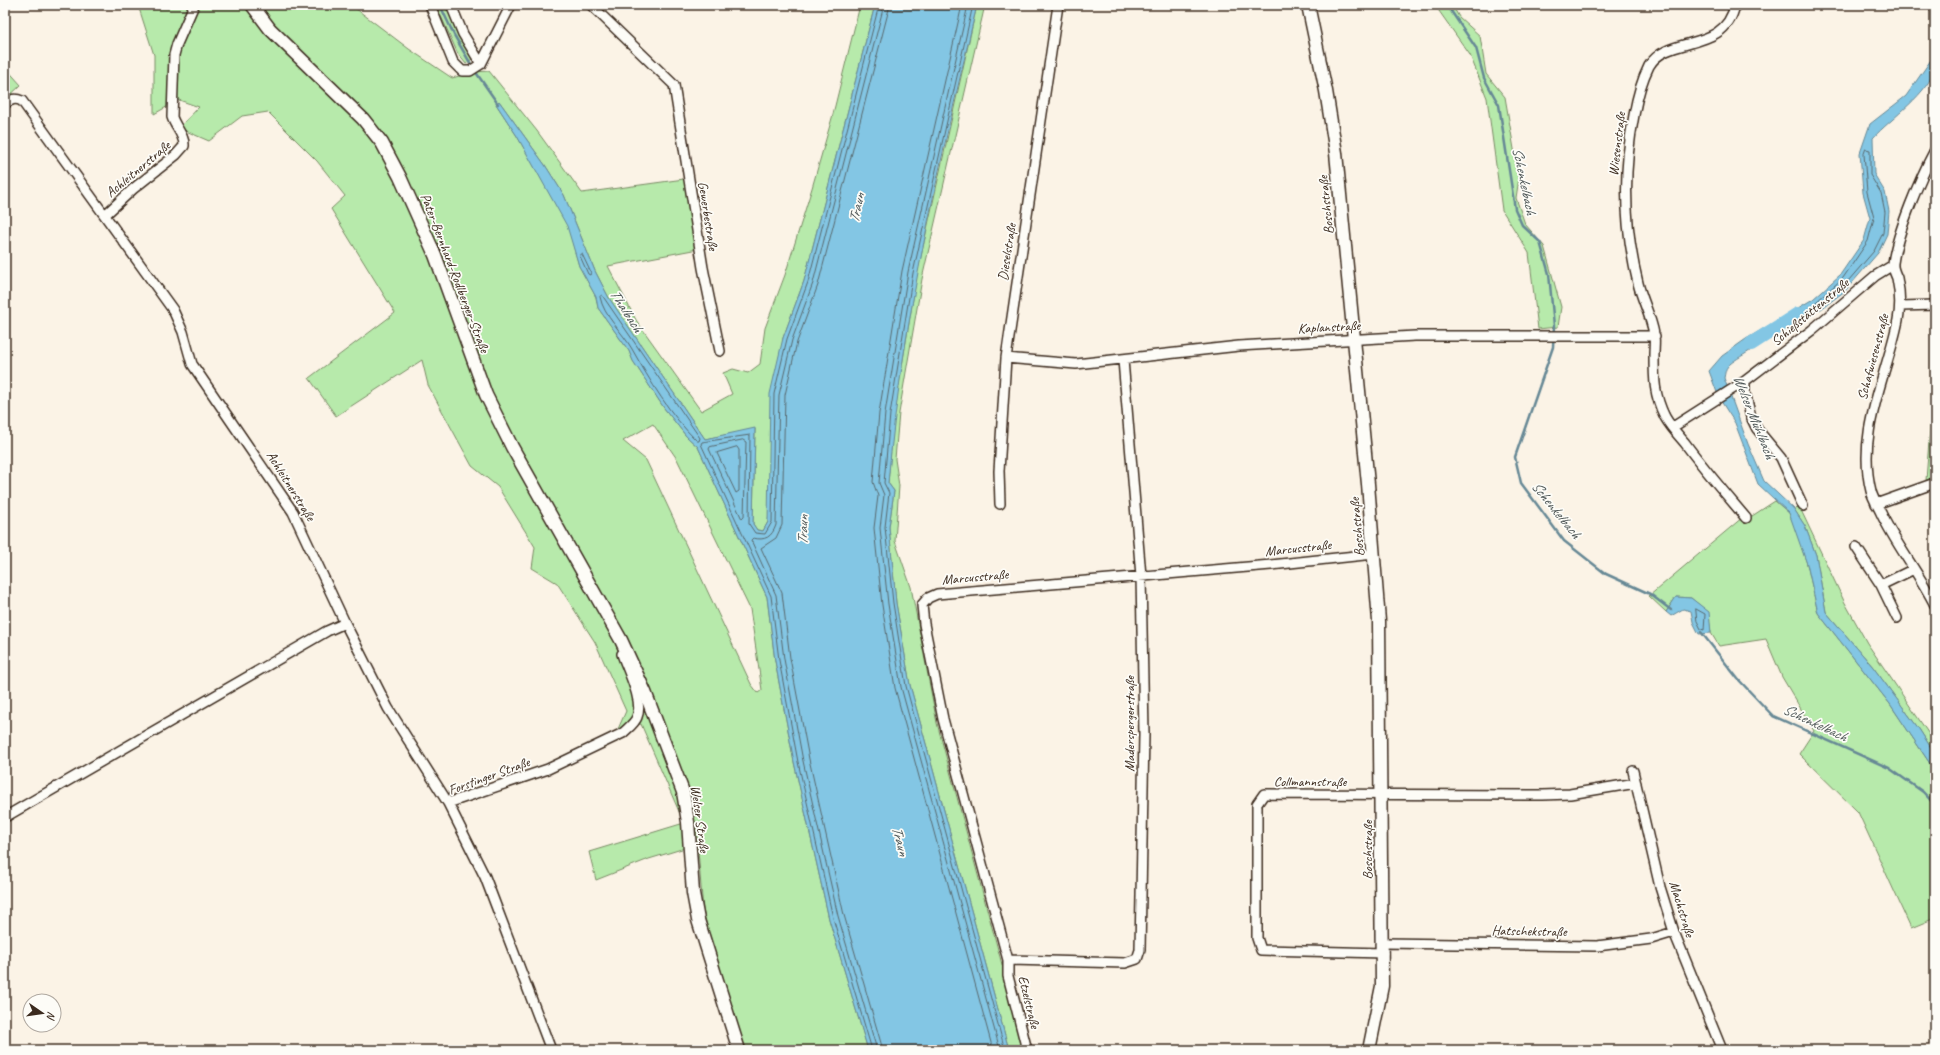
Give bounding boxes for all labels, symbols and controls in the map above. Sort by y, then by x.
street label: Wiesenstraße [1605,110,1630,177]
street label: Achleitnerstraße [102,136,175,201]
water label: Schenkelbach [1508,146,1541,218]
street label: Boschstraße [1314,173,1338,235]
street label: Gewerbestraße [694,180,722,253]
water label: Traun [845,190,870,225]
street label: Pater-Bernhard-Rodlberger-Straße [417,191,494,356]
street label: Dieselstraße [994,221,1020,282]
street label: Schießstättenstraße [1768,274,1854,350]
water label: Thalbach [605,286,648,337]
street label: Schafwiesenstraße [1853,311,1893,402]
street label: Kaplanstraße [1297,317,1362,337]
water label: Welser Mühlbach [1729,372,1780,463]
street label: Achleitnerstraße [263,448,320,525]
water label: Schenkelbach [1527,477,1586,543]
street label: Boschstraße [1346,495,1368,557]
water label: Traun [793,514,813,545]
street label: Marcusstraße [1264,536,1333,560]
street label: Marcusstraße [941,566,1010,588]
street label: Maderspergerstraße [1121,675,1138,772]
water label: Schenkelbach [1780,700,1851,747]
street label: Forstinger Straße [446,753,533,799]
street label: Collmannstraße [1274,773,1348,790]
street label: Welser Straße [687,784,713,855]
street label: Boschstraße [1359,819,1376,879]
water label: Traun [887,824,913,859]
street label: Machstraße [1665,879,1699,940]
street label: Hatschekstraße [1491,922,1568,940]
street label: Etzelstraße [1014,974,1044,1031]
north arrow [22,993,62,1033]
text: N [44,1010,59,1022]

